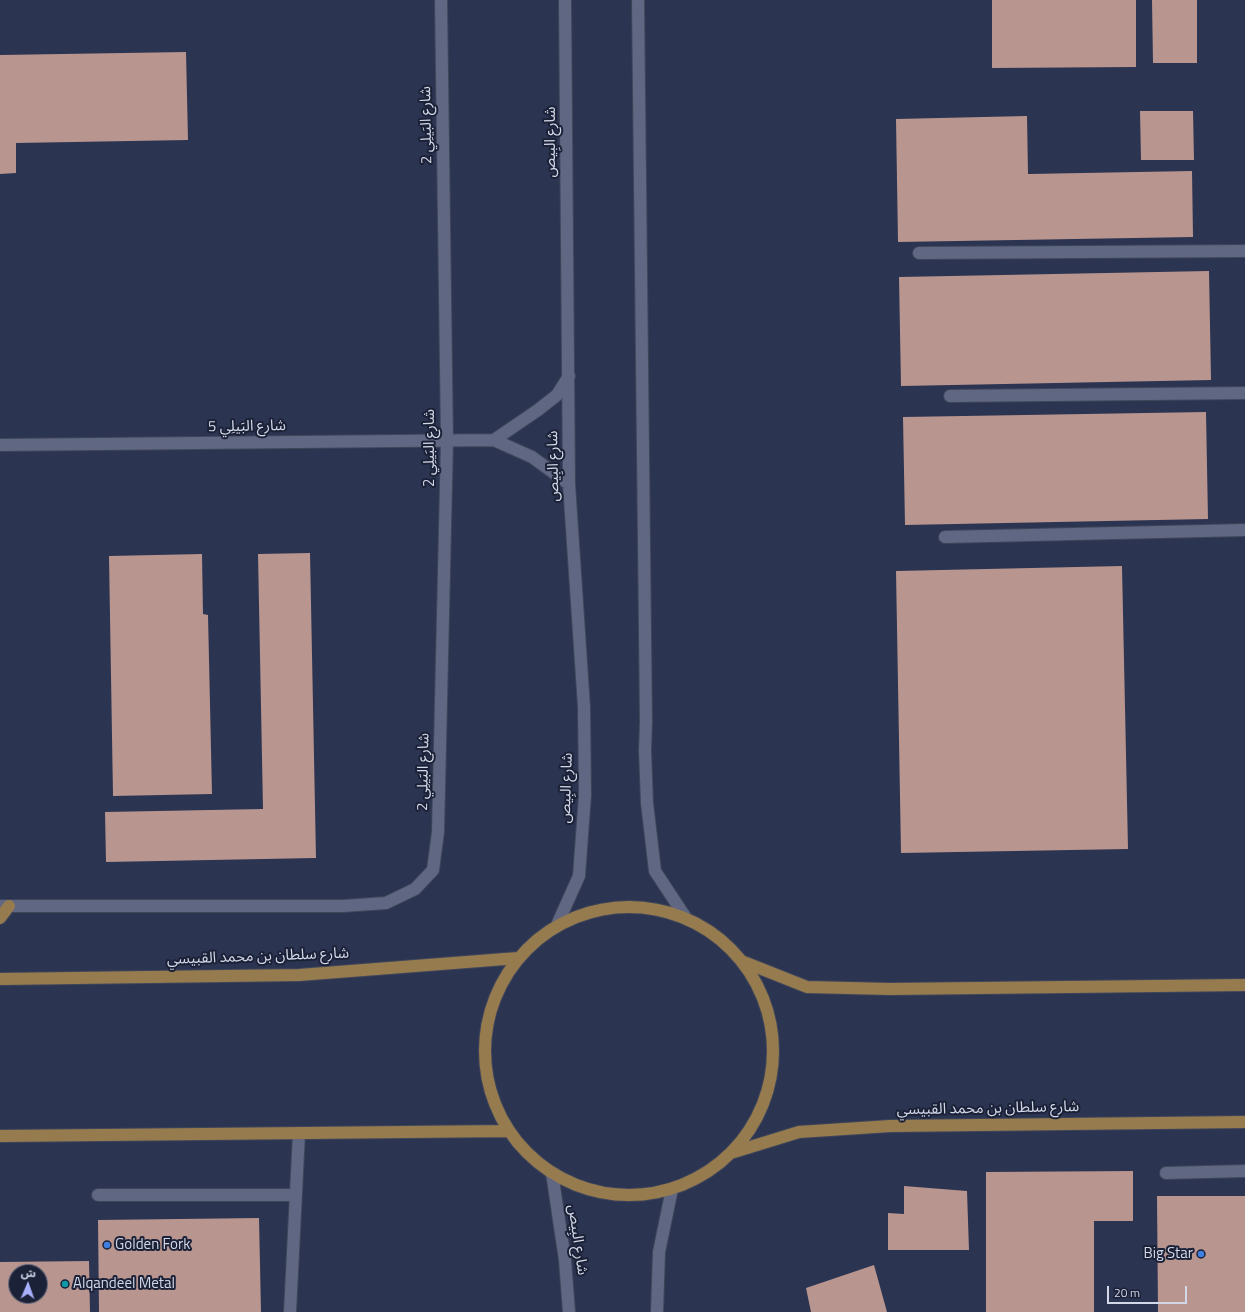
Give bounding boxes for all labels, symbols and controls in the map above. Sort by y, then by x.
street label: شارع البَيلِي 2 [417,86,437,164]
street label: شارع البِيص [542,106,560,178]
street label: شارع البَيلِي 2 [421,409,439,487]
street label: شارع البَيلِي 5 [208,417,286,437]
street label: شارع البِيص [544,430,564,502]
street label: شارع البَيلِي 2 [414,733,434,811]
street label: شارع البِيص [557,752,577,824]
street label: شارع سلطان بن محمد القبيسي [167,945,349,969]
street label: شارع سلطان بن محمد القبيسي [897,1098,1079,1120]
street label: شارع البِيص [563,1204,591,1276]
place label: Golden Fork [115,1236,190,1254]
marker: Golden Fork [102,1240,112,1250]
place label: Big Star [1144,1245,1193,1263]
marker: Big Star [1196,1249,1206,1259]
north arrow [8,1264,48,1304]
text: ش [21,1265,36,1281]
place label: Alqandeel Metal [73,1275,175,1293]
scale bar [1109,1278,1189,1304]
marker: Alqandeel Metal [60,1279,70,1289]
text: 20 m [1114,1283,1140,1302]

